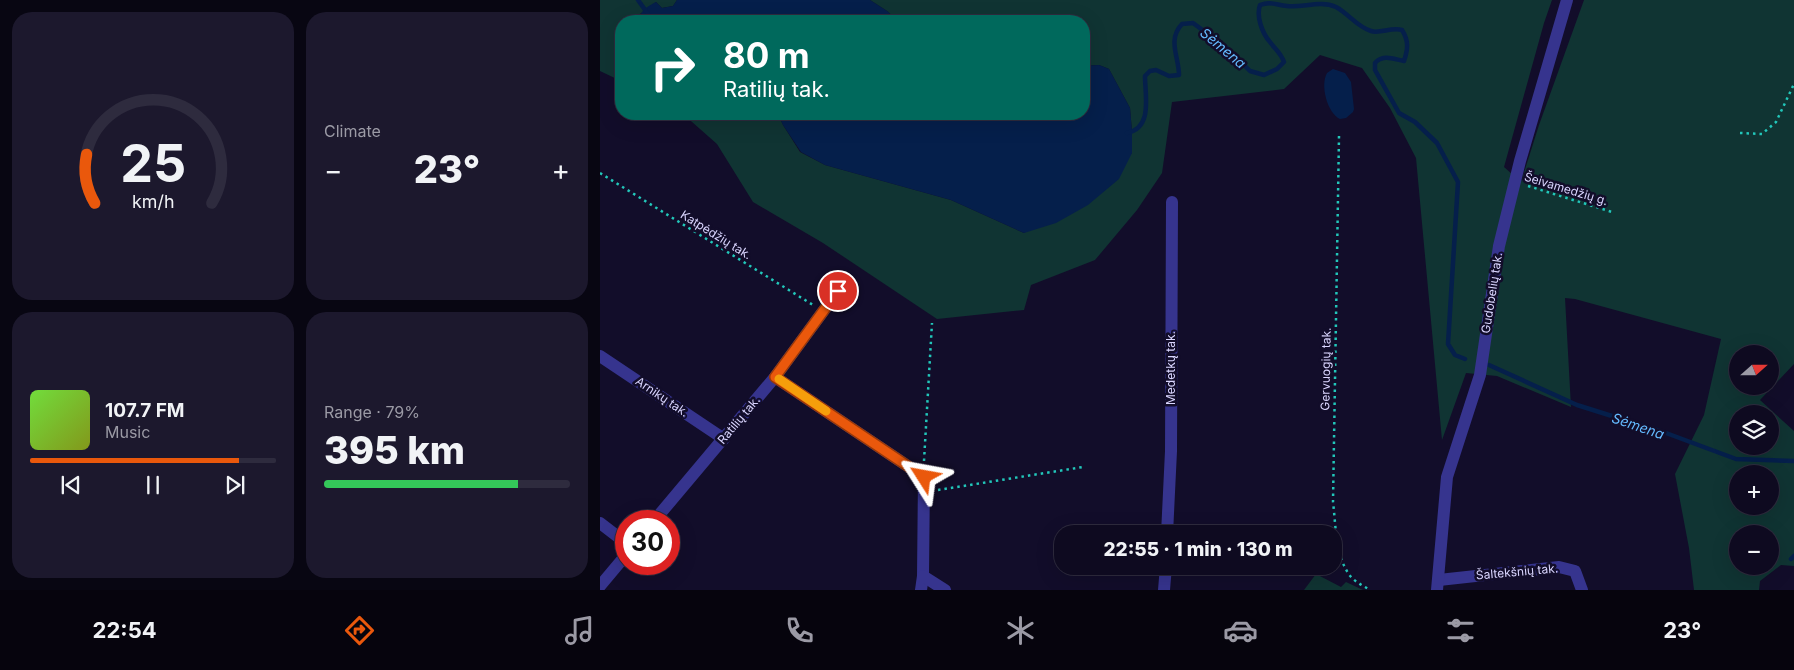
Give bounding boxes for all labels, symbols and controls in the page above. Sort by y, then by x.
water label: Sėmena [1197,24,1250,72]
text: 80 m [723,34,810,76]
icon: right [640,35,705,100]
text: Ratilių tak. [723,76,830,102]
text: Climate [324,121,381,141]
text: 25 [120,132,186,195]
text: 23° [414,146,480,192]
text: − [324,153,343,187]
text: + [551,153,570,187]
street label: Šeivamedžių g. [1522,169,1610,208]
text: km/h [132,191,174,212]
street label: Katpėdžių tak. [678,207,755,262]
street label: Gudobelių tak. [1478,251,1505,335]
pin [817,270,859,312]
icon: arrive [824,277,852,305]
street label: Gervuogių tak. [1317,327,1334,411]
street label: Medetkų tak. [1163,331,1178,405]
north arrow [1729,345,1779,395]
map controls [1729,345,1779,575]
street label: Arnikų tak. [633,373,692,420]
street label: Ratilių tak. [714,393,763,447]
text: 107.7 FM [105,399,185,422]
text: Range · 79% [324,402,420,422]
button: layers [1729,405,1779,455]
water label: Sėmena [1610,409,1667,443]
text: Music [105,422,150,442]
text: 395 km [324,427,465,473]
position arrow [897,450,949,502]
button: + [1729,465,1779,515]
icon: previous [57,471,85,499]
icon: pause [139,471,167,499]
icon: next [221,471,249,499]
speed limit sign: 30 [615,510,680,575]
button: − [1729,525,1779,575]
text: 22:55 · 1 min · 130 m [1103,538,1293,561]
street label: Šaltekšnių tak. [1475,560,1559,583]
icon: directions [342,613,377,648]
icon: music [562,613,597,648]
icon: phone [782,613,817,648]
icon: climate [1003,613,1038,648]
icon: car [1223,613,1258,648]
icon: filters [1443,613,1478,648]
text: 22:54 [93,617,157,643]
text: 23° [1663,617,1701,643]

